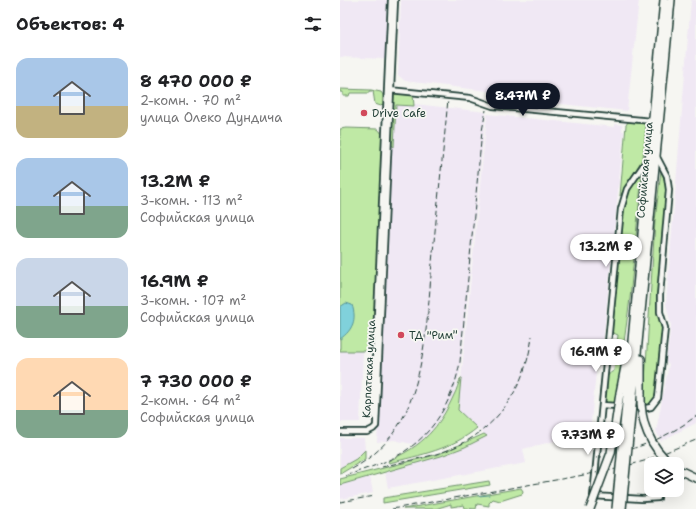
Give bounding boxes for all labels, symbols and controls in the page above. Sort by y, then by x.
text: Объектов: 4 [16,13,125,35]
icon: filters [302,13,324,35]
text: 8 470 000 ₽ [140,70,252,92]
icon: home [48,74,96,122]
pin: 8.47M ₽ [486,83,560,117]
text: 8.47M ₽ [495,87,551,104]
text: 2-комн. · 70 m² [140,92,241,109]
place label: Drive Cafe [372,106,426,121]
marker: Drive Cafe [359,108,369,118]
text: улица Олеко Дундича [140,109,282,126]
street label: Софийская улица [633,121,657,219]
text: 13.2M ₽ [140,170,211,192]
icon: home [48,174,96,222]
text: 3-комн. · 113 m² [140,192,243,209]
text: Софийская улица [140,209,254,226]
pin: 13.2M ₽ [569,234,643,268]
text: 13.2M ₽ [579,238,633,255]
text: 16.9M ₽ [140,270,209,292]
icon: home [48,274,96,322]
text: 3-комн. · 107 m² [140,292,246,309]
text: Софийская улица [140,309,254,326]
street label: Карпатская улица [359,319,379,419]
place label: ТД "Рим" [409,328,458,343]
marker: ТД "Рим" [396,330,406,340]
pin: 16.9M ₽ [559,339,633,373]
text: 16.9M ₽ [570,343,622,360]
text: 7 730 000 ₽ [140,370,252,392]
icon: home [48,374,96,422]
text: 2-комн. · 64 m² [140,392,241,409]
text: Софийская улица [140,409,254,426]
pin: 7.73M ₽ [551,422,625,456]
text: 7.73M ₽ [561,426,615,443]
map controls [644,457,684,497]
button: layers [644,457,684,497]

